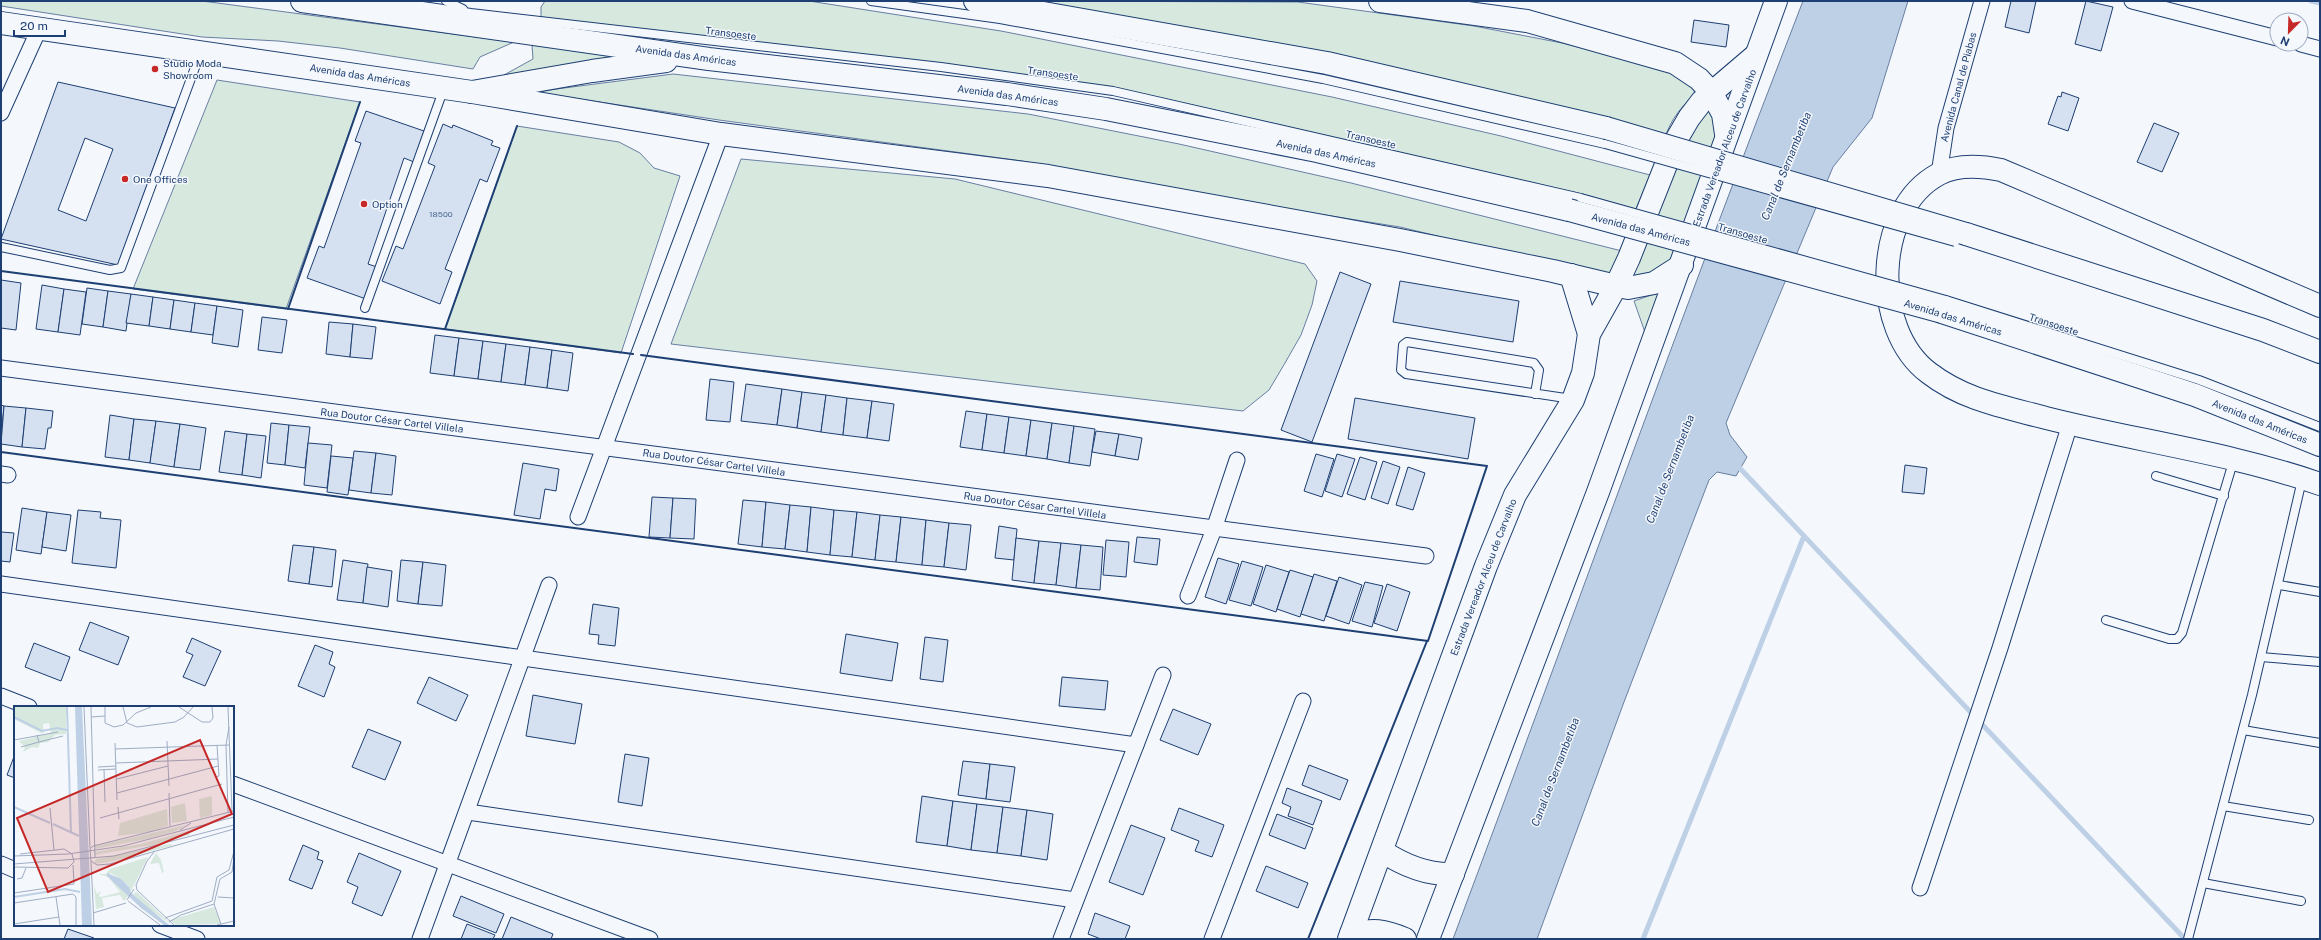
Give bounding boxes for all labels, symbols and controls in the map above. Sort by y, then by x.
scale bar [14,12,65,38]
north arrow [2269,12,2309,52]
text: 20 m [20,19,48,33]
street label: Transoeste [705,24,758,42]
street label: Avenida Canal de Piabas [1938,31,1978,143]
text: N [2279,34,2291,48]
street label: Avenida das Américas [635,42,737,68]
place label: Studio Moda Showroom [163,57,222,81]
street label: Avenida das Américas [309,61,411,89]
street label: Transoeste [1027,63,1080,83]
marker: Studio Moda Showroom [150,64,160,74]
street label: Estrada Vereador Alceu de Carvalho [1690,67,1758,229]
street label: Avenida das Américas [957,82,1059,108]
water label: Canal de Sernambetiba [1759,110,1813,222]
street label: Transoeste [1345,127,1398,151]
street label: Avenida das Américas [1275,137,1377,169]
place label: One Offices [133,173,188,185]
marker: One Offices [120,174,130,184]
place label: Option [372,198,403,210]
marker: Option [359,199,369,209]
house number: 18500 [429,209,453,219]
street label: Avenida das Américas [1590,210,1692,248]
street label: Transoeste [1717,220,1770,246]
street label: Avenida das Américas [1903,296,2003,338]
street label: Transoeste [2028,310,2081,338]
street label: Avenida das Américas [2211,396,2309,446]
street label: Rua Doutor César Cartel Villela [320,405,464,435]
water label: Canal de Sernambetiba [1644,413,1696,525]
street label: Rua Doutor César Cartel Villela [642,446,786,478]
street label: Rua Doutor César Cartel Villela [963,489,1107,521]
street label: Estrada Vereador Alceu de Carvalho [1447,497,1519,657]
inset map [14,706,234,926]
water label: Canal de Sernambetiba [1529,716,1581,828]

